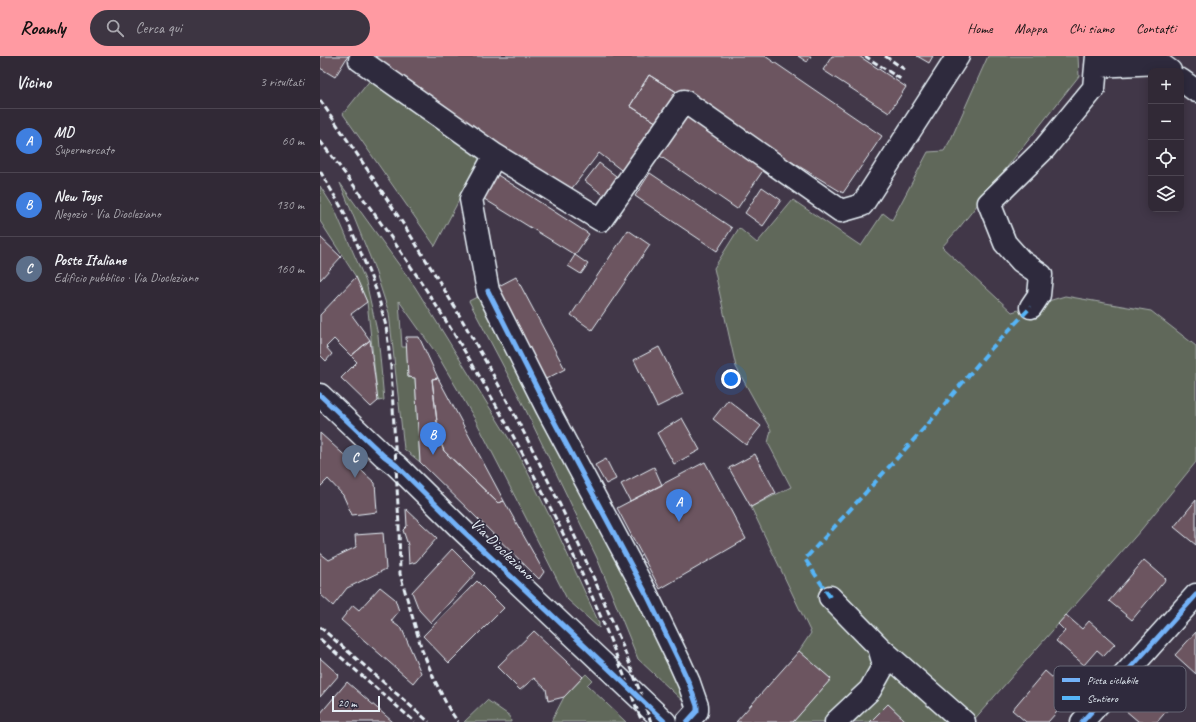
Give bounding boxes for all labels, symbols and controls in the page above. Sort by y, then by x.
search box [90,10,370,46]
text: Roamly [20,16,66,40]
icon: search [104,17,126,39]
text: Cerca qui [136,19,182,38]
text: Home [967,20,993,37]
text: Mappa [1015,20,1047,37]
text: Chi siamo [1069,20,1114,37]
text: Contatti [1136,20,1176,37]
map controls [1148,68,1184,212]
button: + [1148,68,1184,104]
text: Vicino [16,72,51,93]
text: 3 risultati [260,74,304,90]
button: − [1148,104,1184,140]
text: MD [54,123,74,142]
text: A [26,133,32,149]
text: 60 m [282,133,304,149]
button: locate [1148,140,1184,176]
text: Supermercato [54,142,114,158]
button: layers [1148,176,1184,212]
text: New Toys [54,187,101,206]
text: B [26,197,32,213]
text: 130 m [276,197,304,213]
text: Negozio · Via Diocleziano [54,206,161,222]
text: Poste Italiane [54,251,126,270]
text: C [26,261,32,277]
text: 160 m [276,261,304,277]
text: Edificio pubblico · Via Diocleziano [54,270,198,286]
your location [721,369,741,389]
pin: B [420,422,446,455]
pin: C [342,445,368,478]
pin: A [666,489,692,522]
street label: Via Diocleziano [466,514,540,586]
legend [1054,666,1186,712]
text: Pista ciclabile [1087,673,1139,687]
text: Sentiero [1087,691,1119,705]
scale bar [332,694,380,713]
text: 20 m [338,696,357,710]

